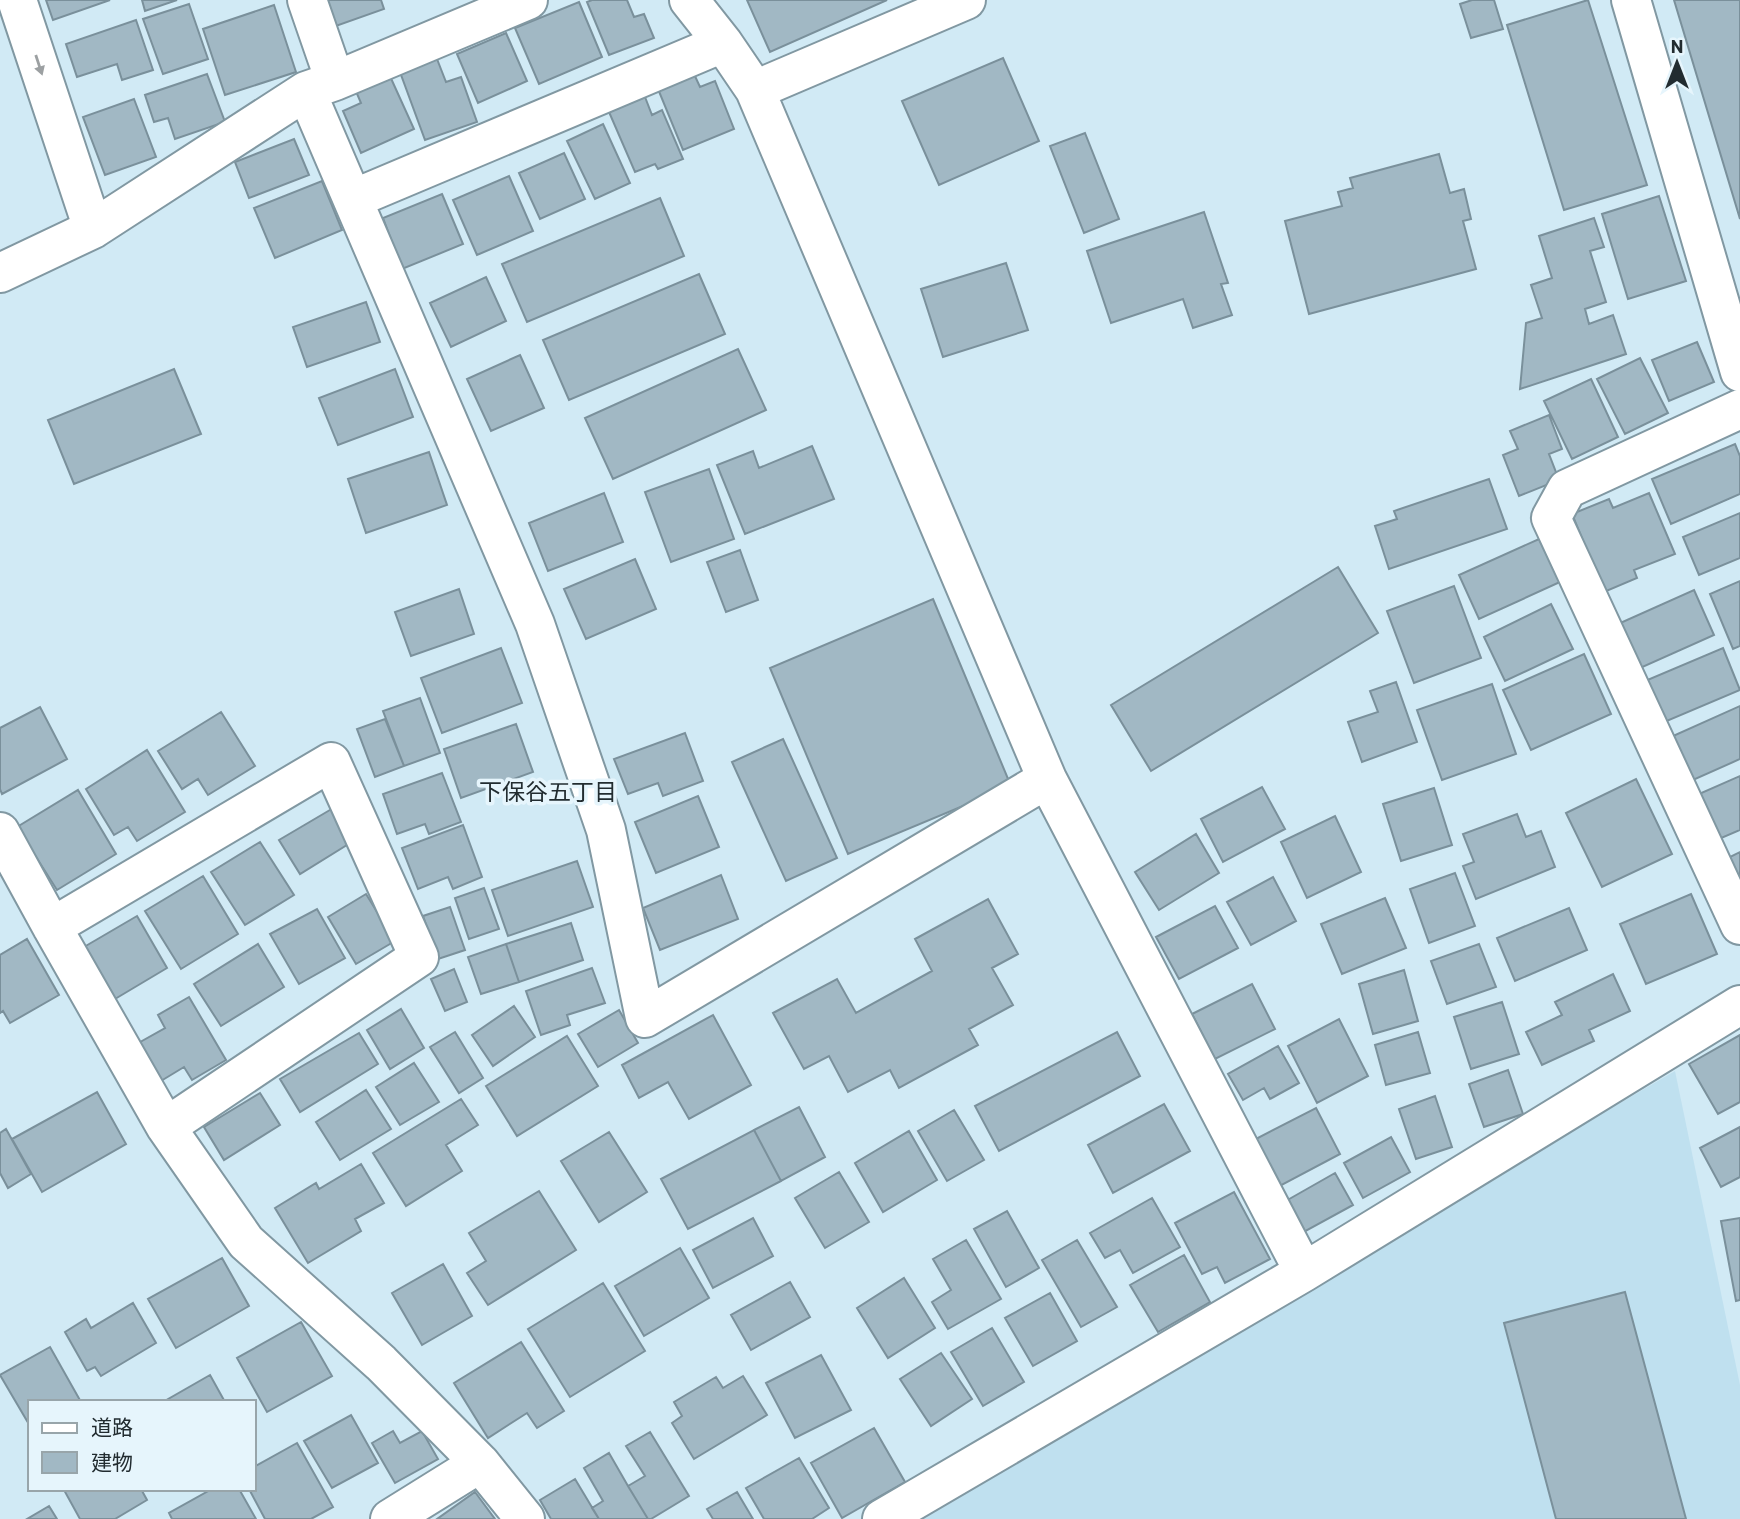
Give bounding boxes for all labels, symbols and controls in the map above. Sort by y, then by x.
north arrow [1642,28,1712,98]
text: N [1671,34,1683,57]
one-way arrow [34,54,45,75]
district label: 下保谷五丁目 [479,777,617,805]
legend [28,1400,256,1491]
text: 道路 [91,1414,133,1439]
text: 建物 [91,1449,133,1474]

